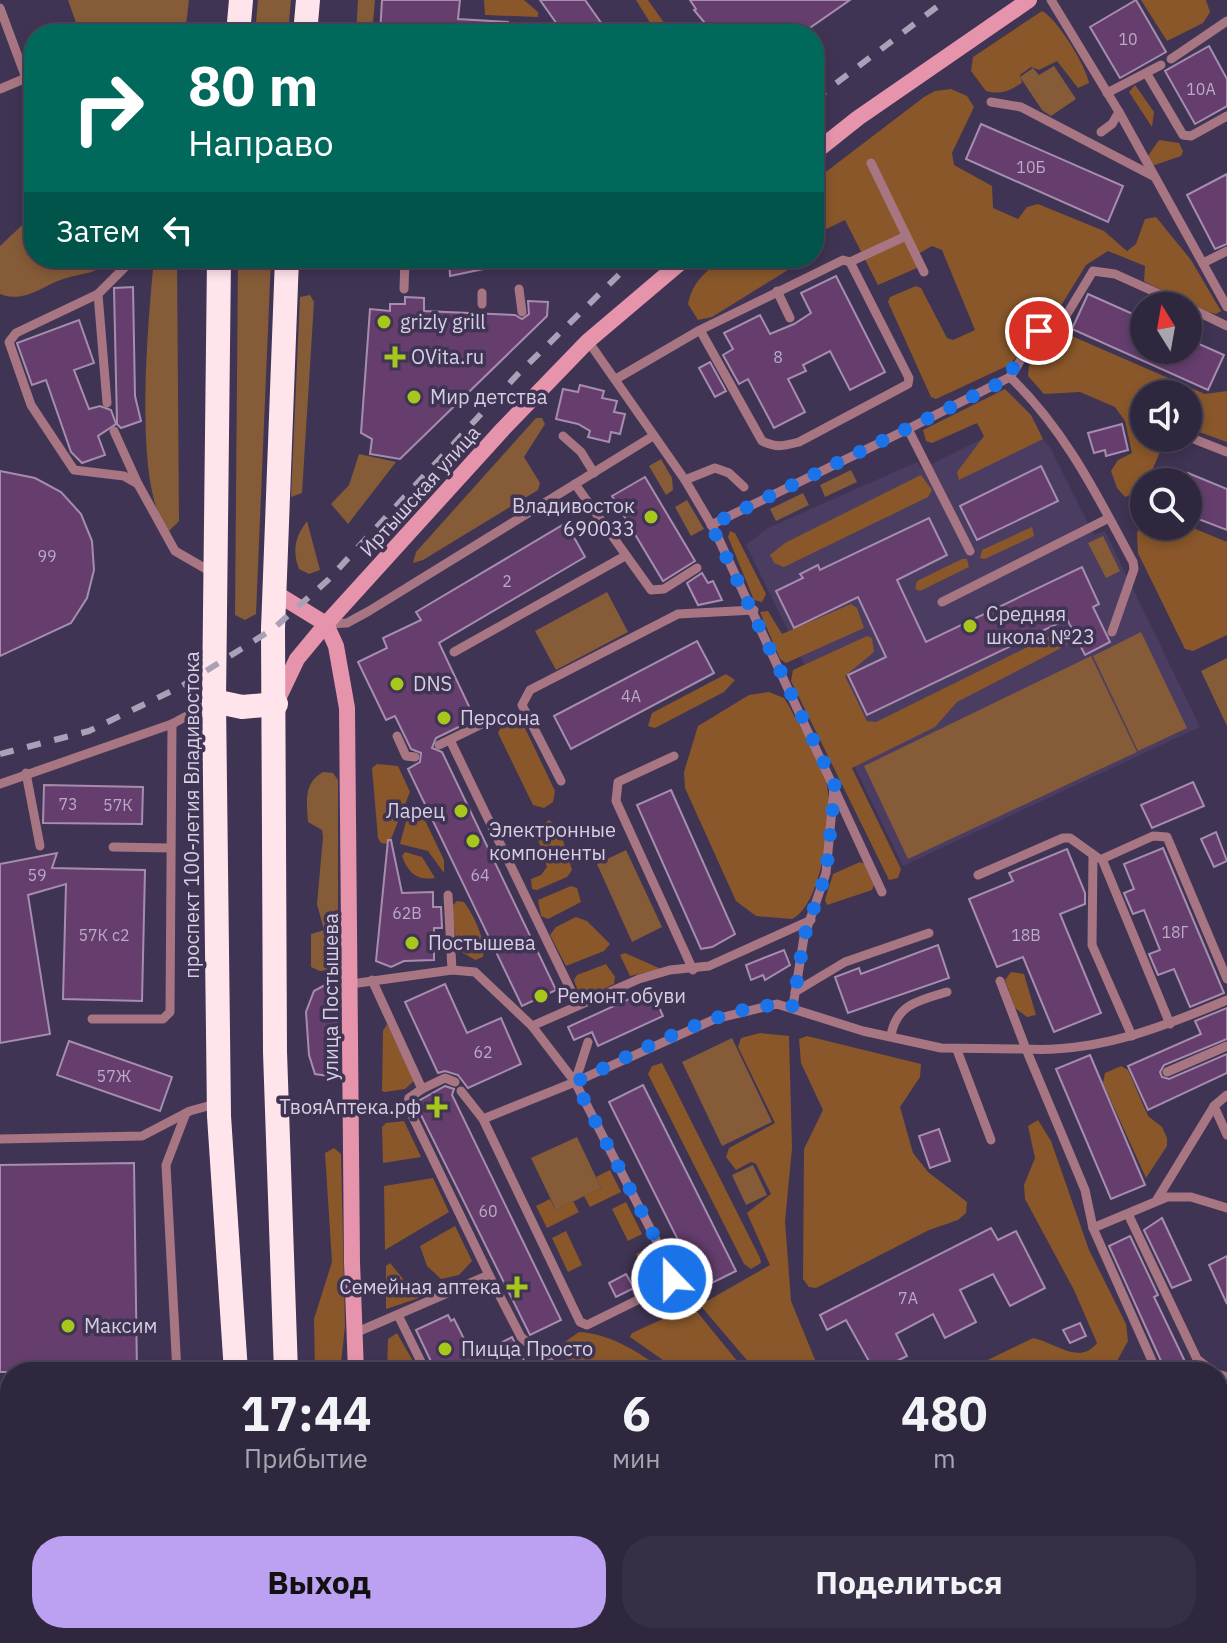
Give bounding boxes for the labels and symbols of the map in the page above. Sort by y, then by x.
house number: 10 [1118,29,1138,49]
house number: 10А [1186,79,1216,99]
house number: 10Б [1016,157,1046,177]
north arrow [1130,292,1202,364]
pin [1005,297,1073,365]
place label: grizly grill [400,308,486,335]
marker: grizly grill [375,313,393,331]
place label: OVita.ru [411,343,484,370]
house number: 8 [773,347,783,367]
marker: OVita.ru [386,348,404,366]
place label: Мир детства [430,383,548,410]
marker: Мир детства [405,388,423,406]
street label: Иртышская улица [353,419,486,562]
place label: Владивосток 690033 [512,492,635,542]
marker: Владивосток 690033 [642,508,660,526]
house number: 99 [37,546,57,566]
house number: 2 [502,571,512,591]
place label: Средняя школа №23 [986,600,1095,650]
marker: Средняя школа №23 [961,617,979,635]
street label: проспект 100-летия Владивостока [178,651,205,979]
place label: DNS [413,670,452,697]
marker: DNS [388,675,406,693]
house number: 4А [621,686,641,706]
place label: Персона [460,704,540,731]
marker: Персона [435,709,453,727]
house number: 73 [58,794,78,814]
house number: 57К [103,795,133,815]
place label: Ларец [386,797,445,824]
marker: Ларец [452,802,470,820]
place label: Электронные компоненты [489,816,616,866]
marker: Электронные компоненты [464,832,482,850]
house number: 59 [27,865,47,885]
house number: 64 [470,865,490,885]
house number: 62В [392,903,422,923]
street label: улица Постышева [317,913,344,1081]
house number: 18Г [1161,922,1189,942]
house number: 57К с2 [78,925,130,945]
house number: 18В [1011,925,1041,945]
place label: Постышева [428,929,536,956]
marker: Постышева [403,934,421,952]
place label: Ремонт обуви [557,982,686,1009]
marker: Ремонт обуви [532,987,550,1005]
house number: 62 [473,1042,493,1062]
house number: 57Ж [97,1066,131,1086]
place label: ТвояАптека.рф [279,1093,421,1120]
marker: ТвояАптека.рф [428,1098,446,1116]
house number: 60 [478,1201,498,1221]
position arrow [630,1237,714,1321]
place label: Семейная аптека [339,1273,501,1300]
marker: Семейная аптека [508,1278,526,1296]
house number: 7А [898,1288,918,1308]
place label: Максим [84,1312,157,1339]
marker: Максим [59,1317,77,1335]
place label: Пицца Просто [461,1335,593,1362]
marker: Пицца Просто [436,1340,454,1358]

